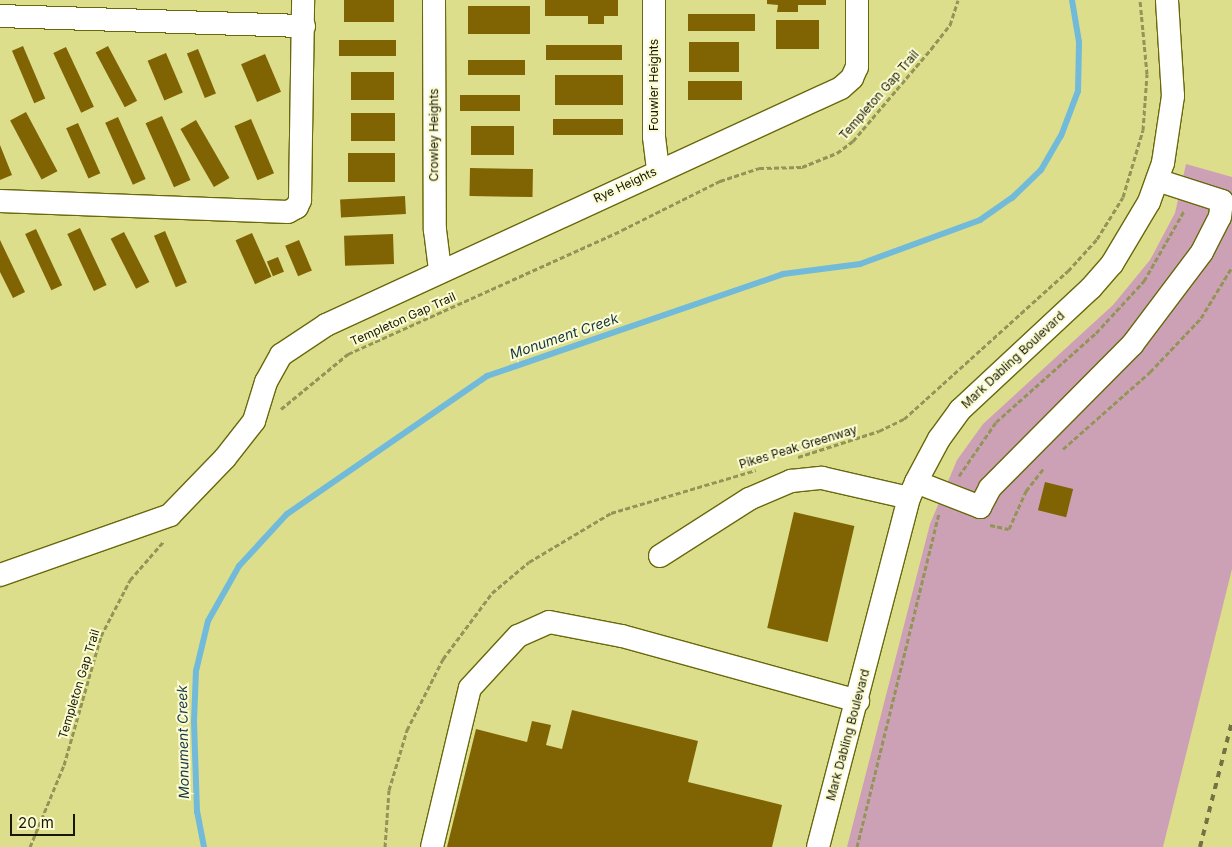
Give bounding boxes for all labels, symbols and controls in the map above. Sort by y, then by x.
street label: Fouwler Heights [647,39,661,131]
street label: Templeton Gap Trail [836,47,922,143]
street label: Crowley Heights [427,88,441,182]
street label: Rye Heights [591,164,659,206]
street label: Templeton Gap Trail [348,289,458,349]
street label: Mark Dabling Boulevard [959,309,1067,411]
water label: Monument Creek [507,310,621,362]
street label: Pikes Peak Greenway [737,422,859,472]
street label: Templeton Gap Trail [56,628,102,740]
street label: Mark Dabling Boulevard [824,668,872,802]
water label: Monument Creek [174,685,192,799]
scale bar [12,804,78,836]
text: 20 m [18,813,54,832]

